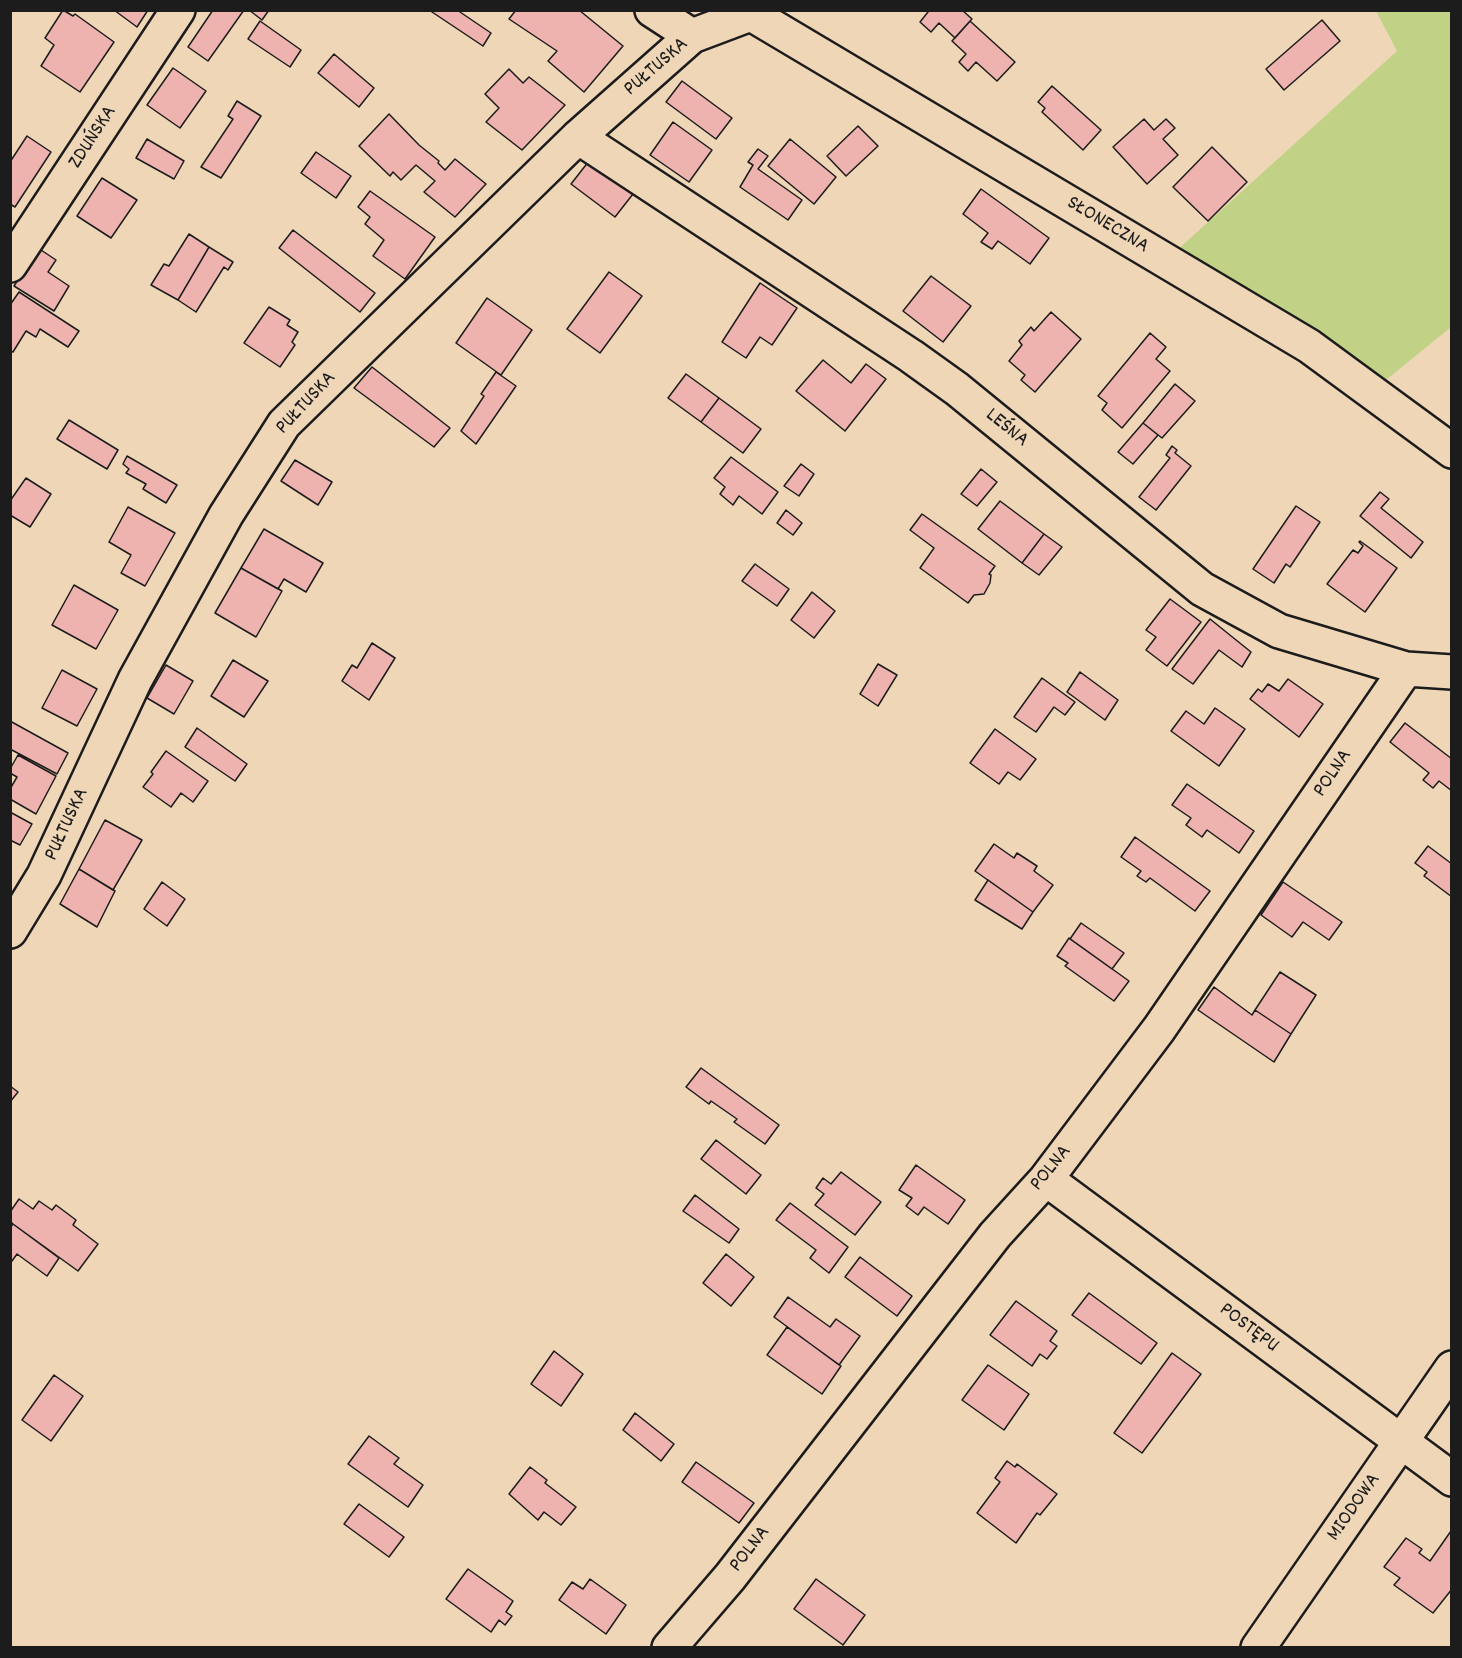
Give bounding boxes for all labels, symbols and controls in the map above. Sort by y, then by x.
street label: PUŁTUSKA [620,33,694,103]
street label: ZDUŃSKA [64,102,124,174]
street label: SŁONECZNA [1061,192,1153,260]
street label: PUŁTUSKA [271,367,343,441]
street label: LEŚNA [979,404,1033,454]
street label: POLNA [1309,745,1359,803]
street label: PUŁTUSKA [40,785,96,865]
street label: POLNA [1026,1141,1078,1197]
street label: POSTĘPU [1213,1298,1283,1360]
street label: MIODOWA [1323,1469,1387,1547]
street label: POLNA [725,1522,777,1578]

